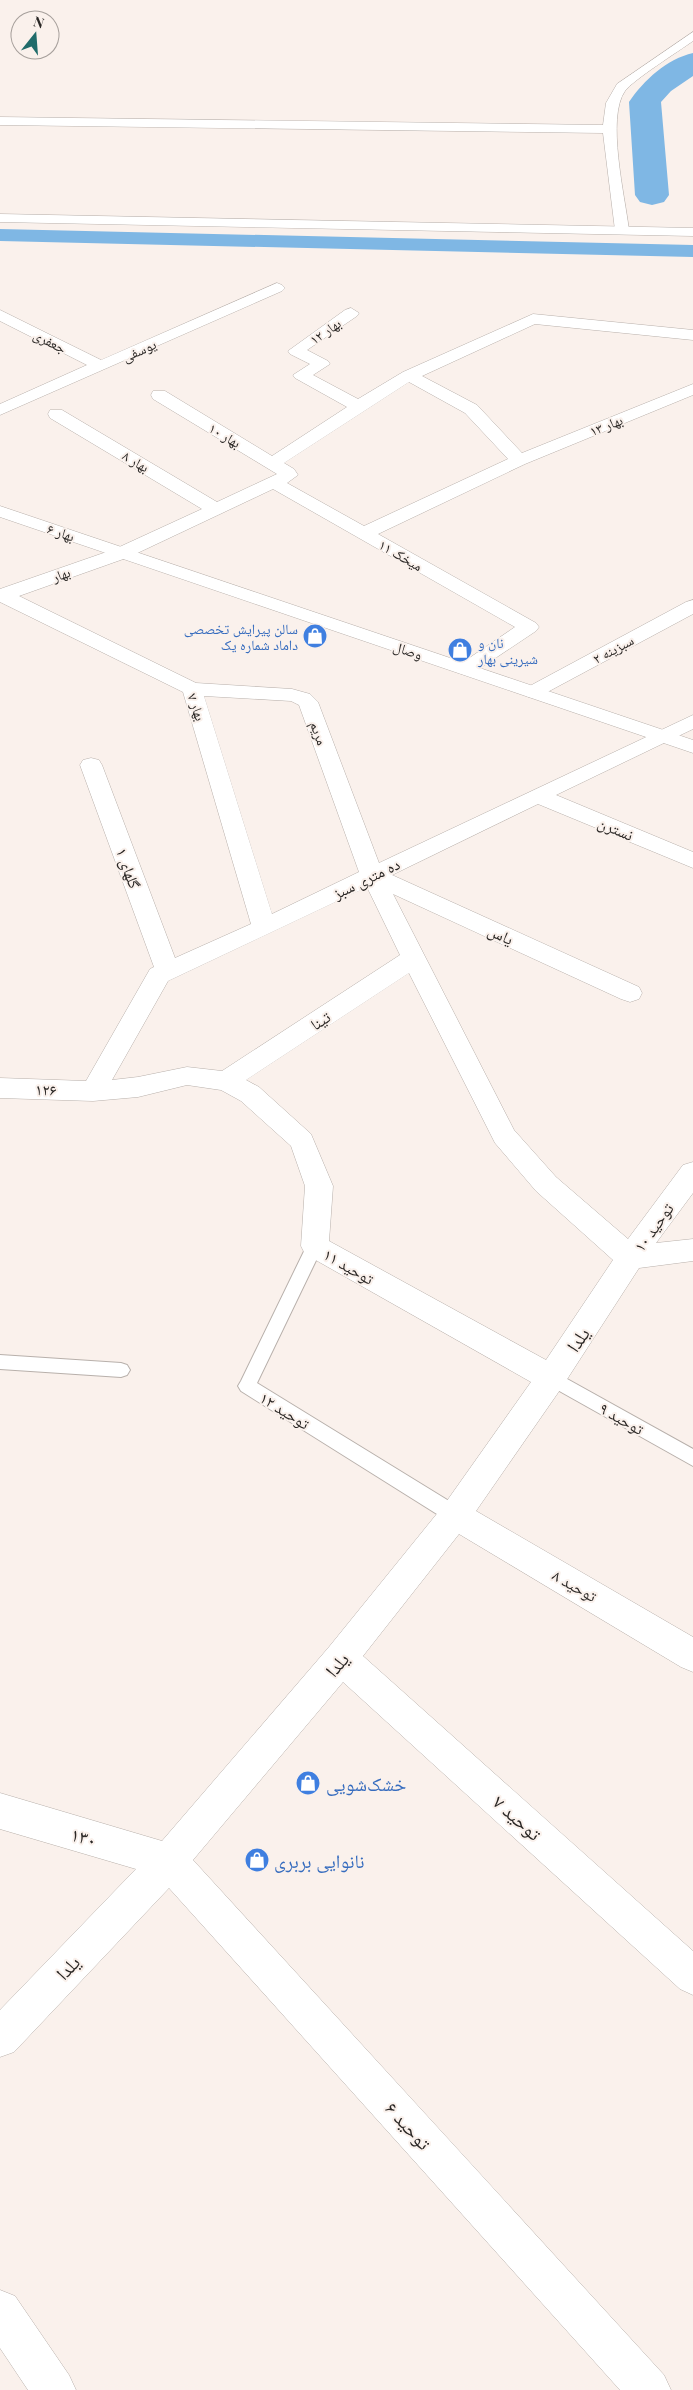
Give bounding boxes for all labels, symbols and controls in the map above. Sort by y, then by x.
north arrow [10,10,60,60]
text: N [31,12,47,33]
street label: بهار ۱۲ [306,313,345,349]
street label: جعفری [30,325,70,357]
street label: یوسفی [119,334,159,366]
street label: بهار ۱۳ [587,410,626,440]
street label: بهار ۱۰ [205,418,245,452]
street label: بهار ۸ [119,446,153,476]
street label: بهار ۶ [45,518,77,546]
street label: میخک ۱۱ [376,535,426,575]
street label: بهار [48,562,73,586]
place label: سالن پیرایش تخصصی داماد شماره یک [184,619,298,654]
shop icon: سالن پیرایش تخصصی داماد شماره یک [302,623,328,649]
street label: سبزینه ۲ [589,630,637,668]
place label: نان و شیرینی بهار [477,633,538,668]
street label: وصال [391,636,425,664]
shop icon: نان و شیرینی بهار [447,637,473,663]
street label: بهار ۷ [183,691,211,723]
street label: مریم [305,718,332,748]
street label: نسترن [595,811,637,846]
street label: گلهای ۱ [111,845,146,892]
street label: ده متری سبز [328,853,403,905]
street label: یاس [484,919,517,950]
street label: تینا [306,1006,334,1034]
street label: ۱۲۶ [35,1078,57,1100]
street label: توحید ۱۰ [628,1198,678,1255]
street label: توحید ۱۱ [320,1243,378,1289]
street label: یلدا [559,1321,595,1357]
street label: توحید ۱۲ [256,1387,314,1434]
street label: توحید ۹ [596,1397,648,1439]
street label: توحید ۸ [549,1564,601,1606]
street label: یلدا [318,1646,354,1682]
shop icon: خشک‌شویی [295,1770,321,1796]
place label: خشک‌شویی [326,1770,406,1796]
street label: توحید ۷ [488,1788,548,1846]
street label: ۱۳۰ [68,1820,100,1852]
shop icon: نانوایی بربری [244,1847,270,1873]
place label: نانوایی بربری [274,1847,365,1873]
street label: یلدا [49,1949,85,1985]
street label: توحید ۶ [380,2095,438,2155]

